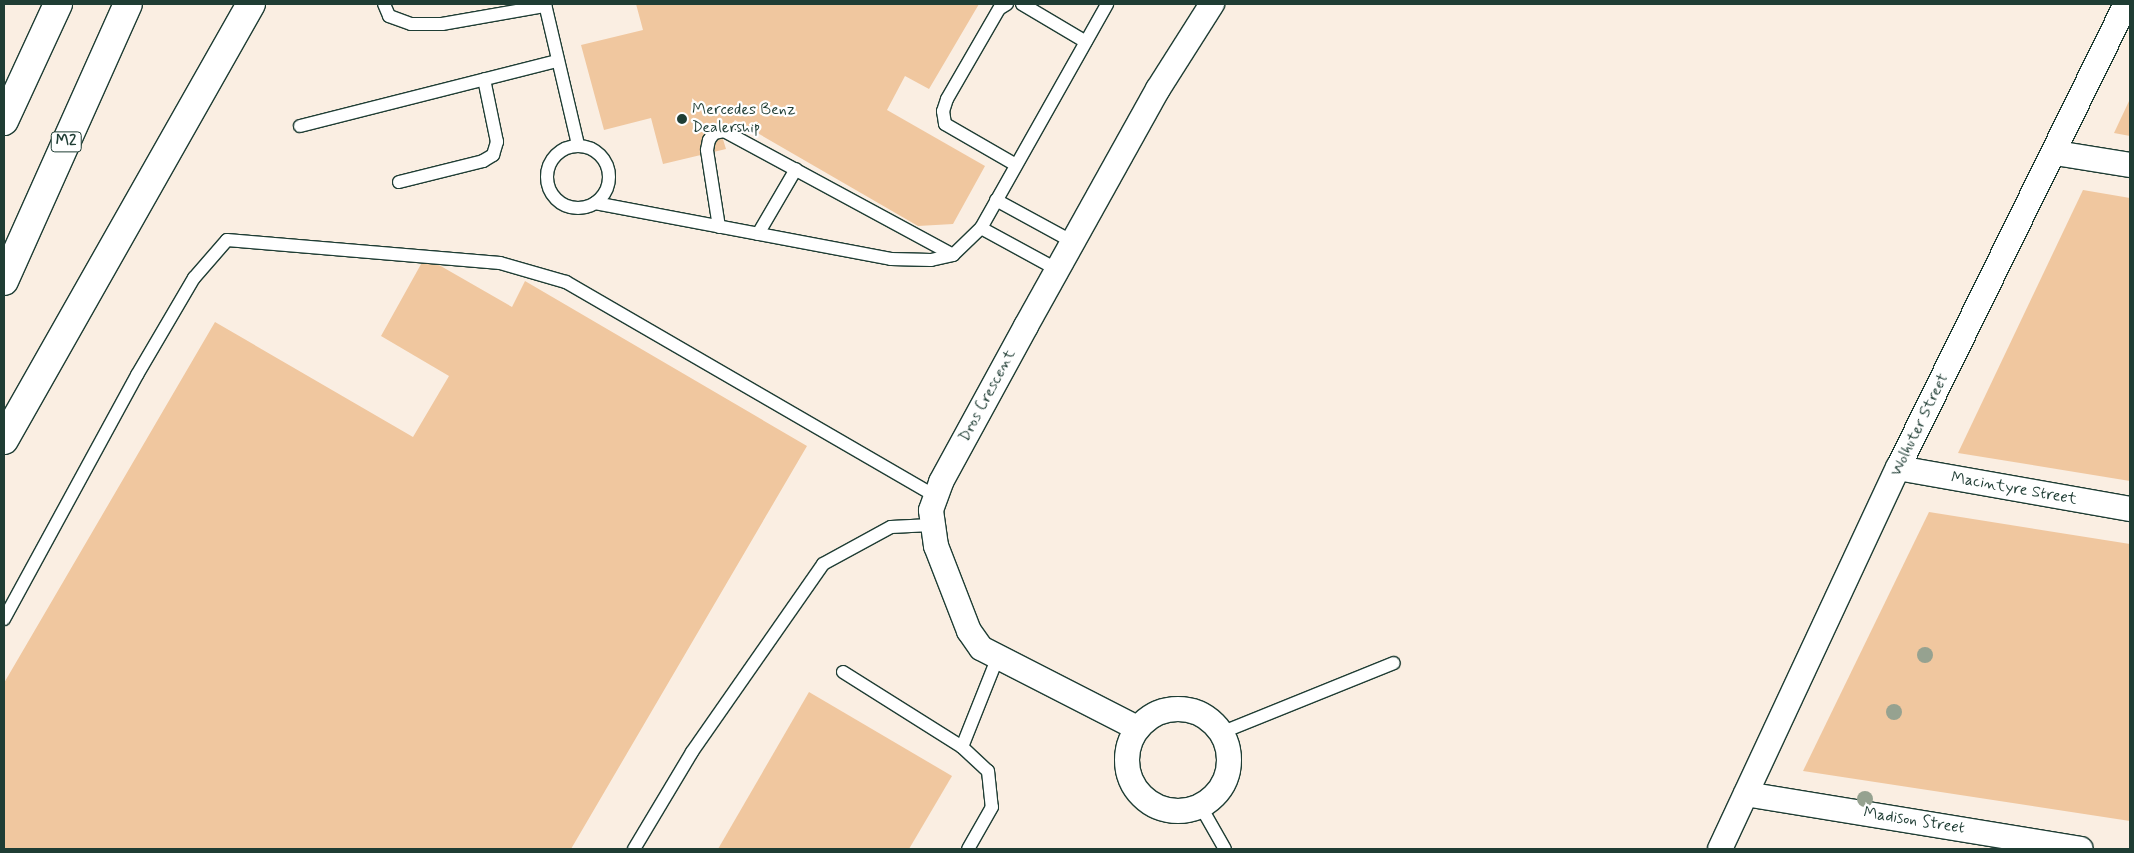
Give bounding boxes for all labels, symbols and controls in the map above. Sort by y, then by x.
place label: Mercedes Benz Dealership [692,100,796,138]
marker: Mercedes Benz Dealership [676,113,688,125]
road number: M2 [50,130,82,154]
street label: Dros Crescent [957,349,1019,443]
street label: Wolhuter Street [1887,371,1953,479]
street label: Macintyre Street [1950,468,2078,510]
street label: Madison Street [1861,803,1967,839]

